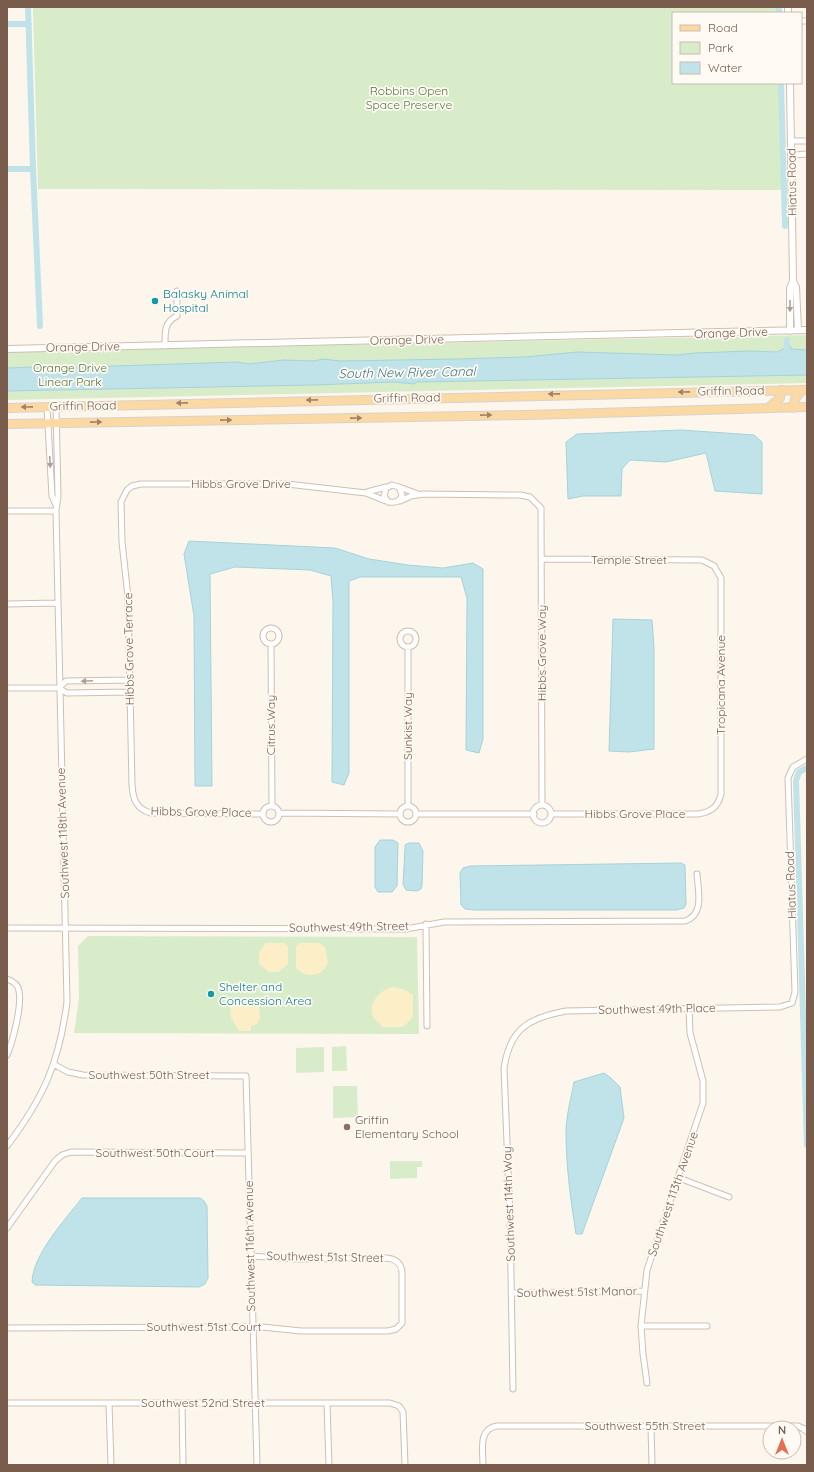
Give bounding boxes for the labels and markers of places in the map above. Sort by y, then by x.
place label: Balasky Animal Hospital [163,286,249,315]
marker: Balasky Animal Hospital [150,296,160,306]
place label: Shelter and Concession Area [219,979,312,1008]
marker: Shelter and Concession Area [206,989,216,999]
place label: Griffin Elementary School [355,1112,459,1141]
marker: Griffin Elementary School [342,1122,352,1132]

